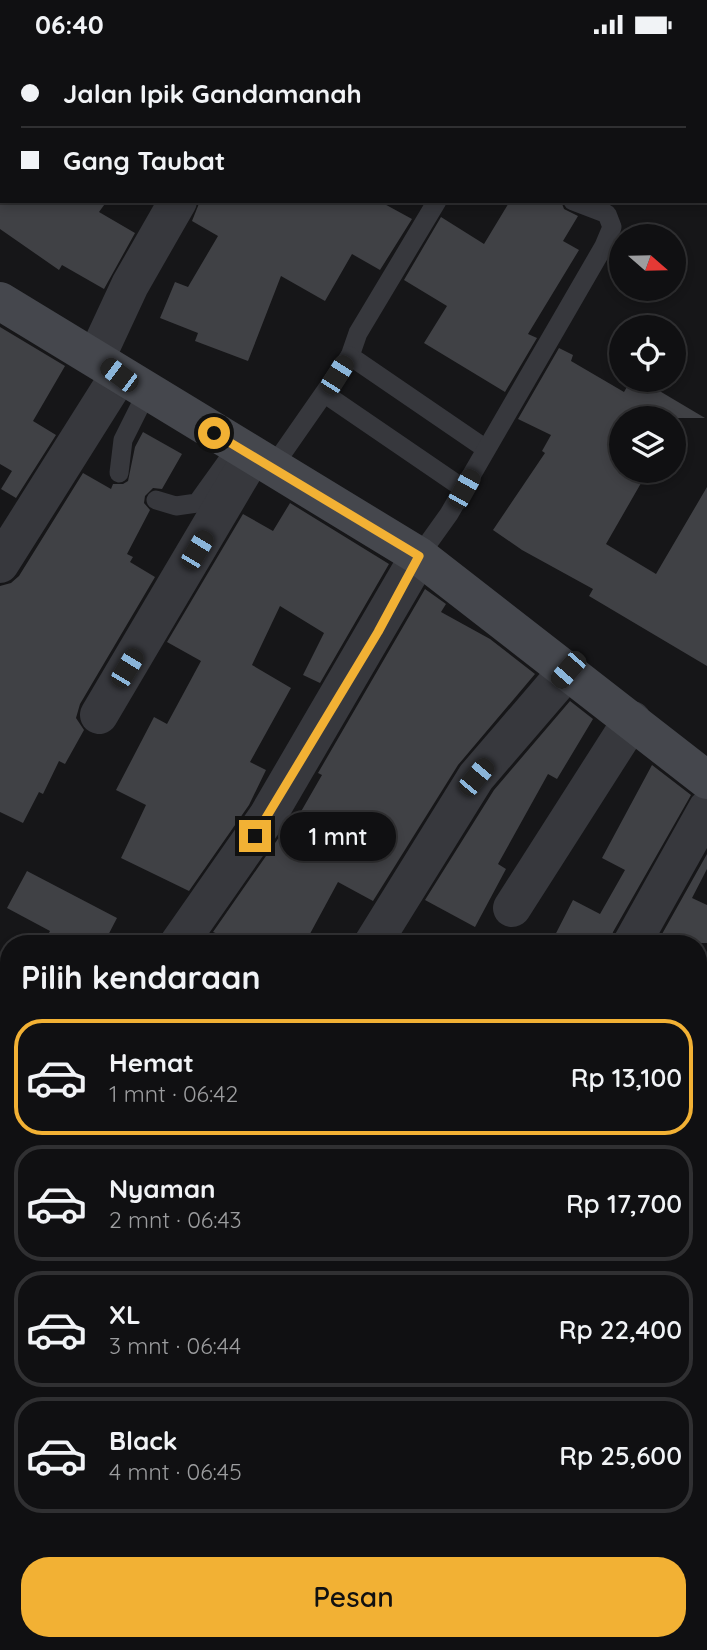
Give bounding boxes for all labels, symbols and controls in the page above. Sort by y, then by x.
text: 06:40 [35,8,104,41]
text: Jalan Ipik Gandamanah [63,77,362,110]
text: Gang Taubat [63,144,225,177]
north arrow [609,224,686,301]
map controls [609,224,686,483]
button: locate [609,315,686,392]
car [317,352,358,398]
car [96,354,143,396]
button: layers [609,406,686,483]
route start [198,417,230,449]
car [445,466,484,512]
car [178,527,217,573]
car [108,645,147,691]
car [547,647,590,693]
car [455,754,498,800]
callout: 1 mnt [280,811,395,861]
route end [239,820,271,852]
text: 1 mnt [309,822,367,851]
text: Pilih kendaraan [21,957,261,997]
icon: car [25,1046,88,1109]
text: Hemat [109,1046,194,1079]
text: Rp 13,100 [571,1061,682,1094]
text: 1 mnt · 06:42 [109,1079,238,1108]
icon: car [25,1172,88,1235]
text: Nyaman [109,1172,216,1205]
text: Rp 17,700 [566,1187,682,1220]
text: 2 mnt · 06:43 [109,1205,242,1234]
icon: car [25,1298,88,1361]
text: XL [109,1298,141,1331]
text: Rp 22,400 [559,1313,682,1346]
text: 3 mnt · 06:44 [109,1331,241,1360]
icon: car [25,1424,88,1487]
text: Black [109,1424,178,1457]
text: Rp 25,600 [559,1439,682,1472]
text: 4 mnt · 06:45 [109,1457,242,1486]
button: Pesan [21,1557,686,1637]

